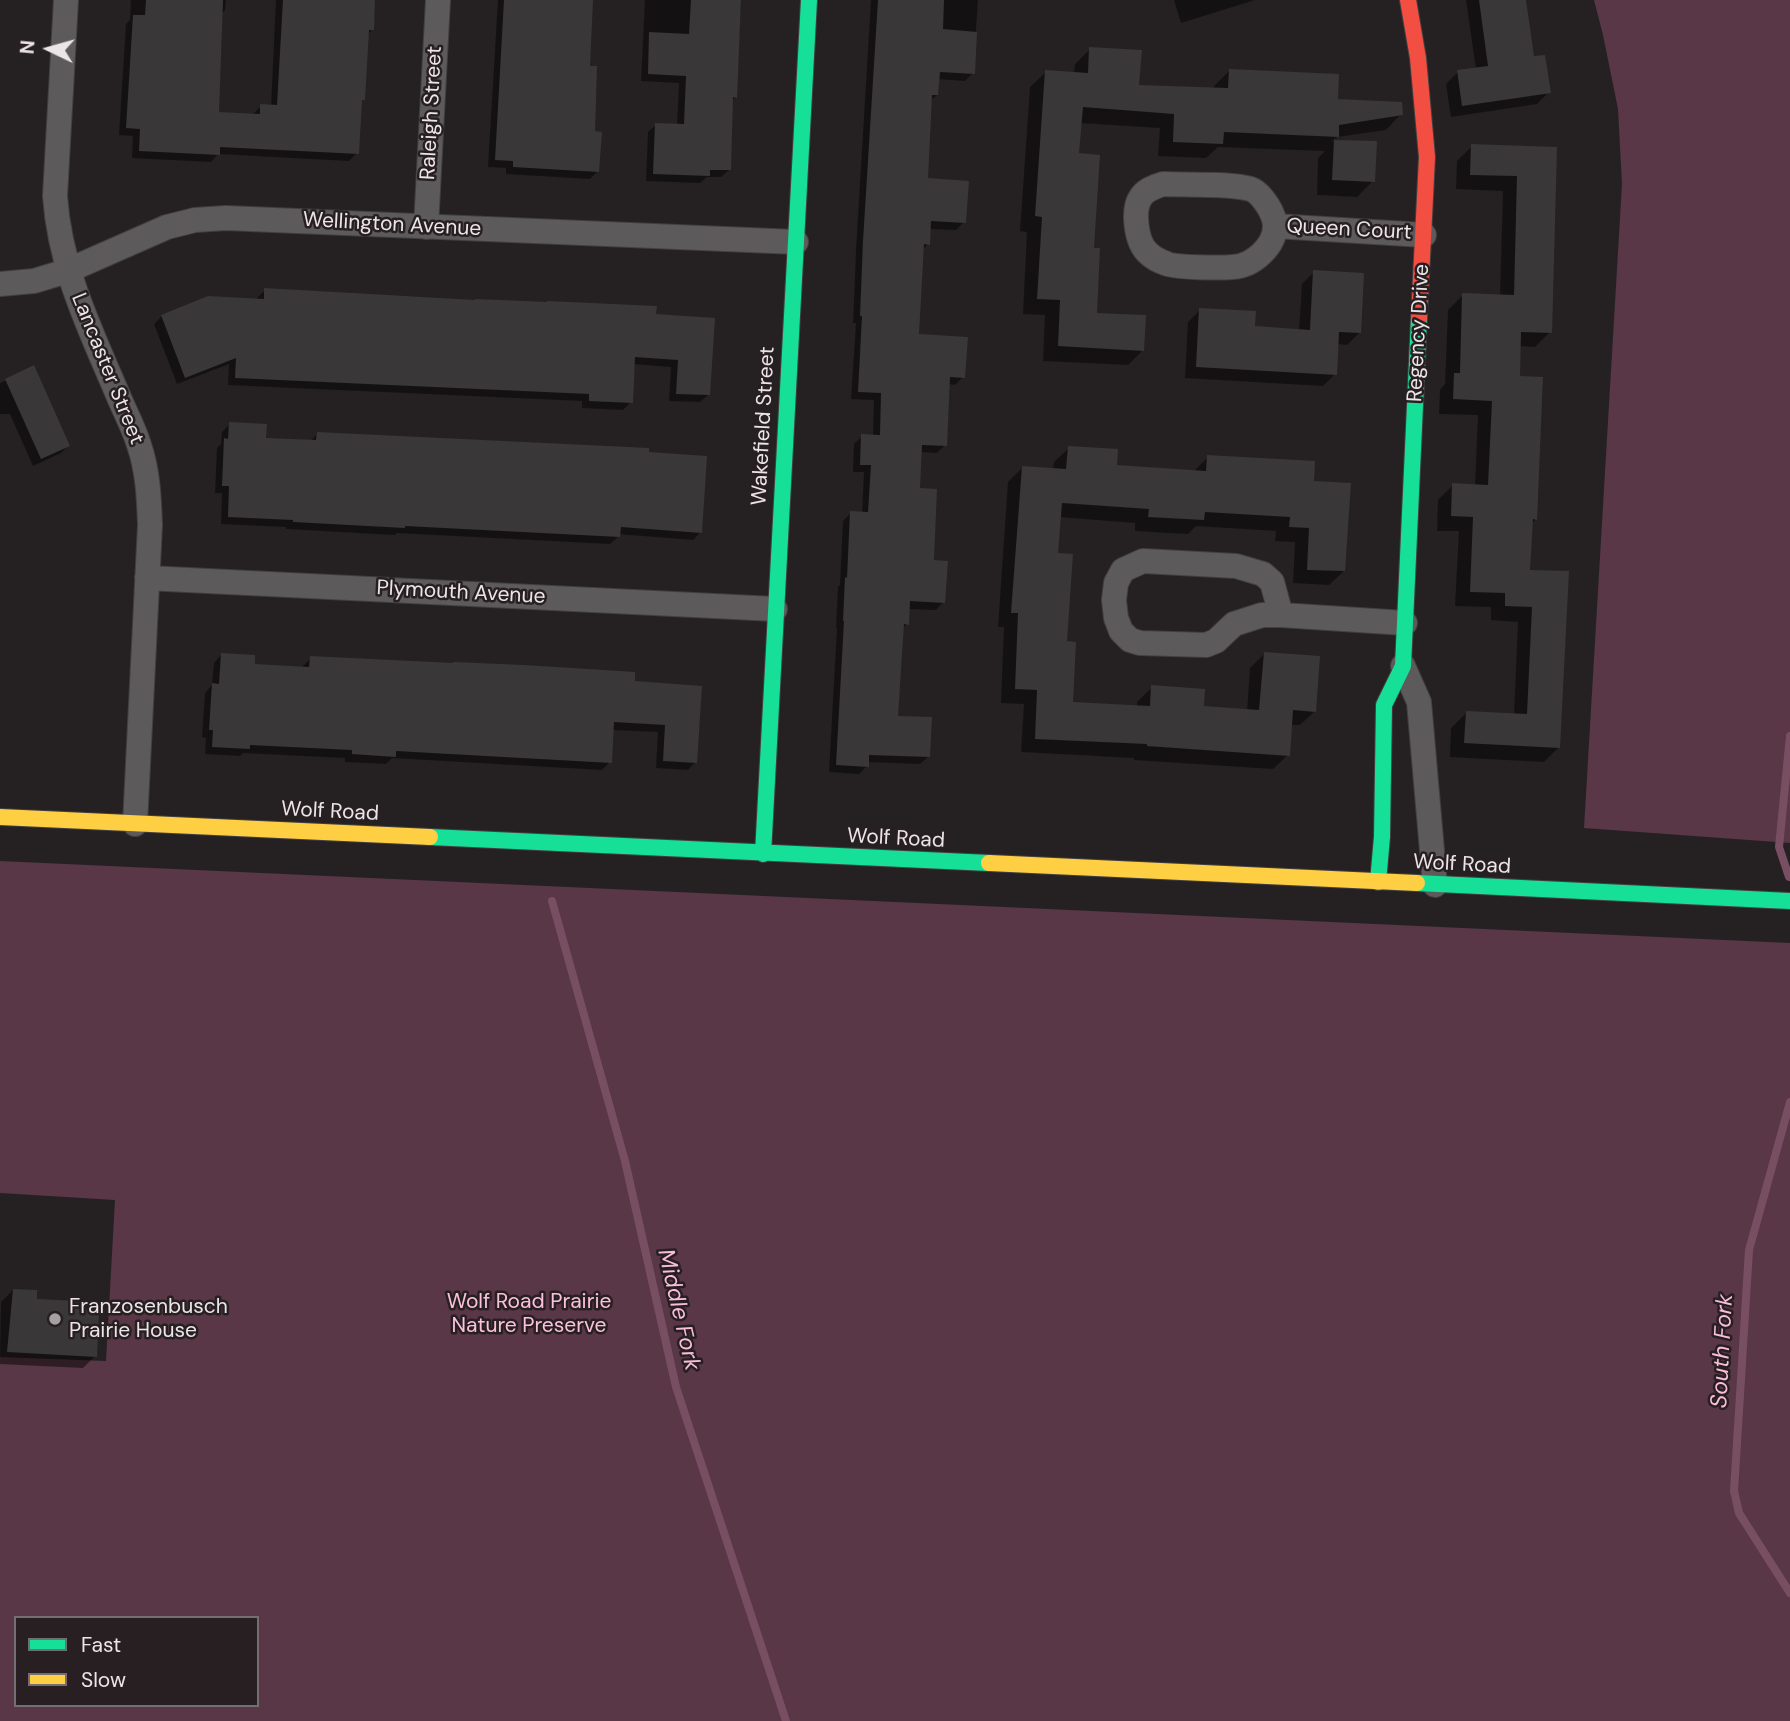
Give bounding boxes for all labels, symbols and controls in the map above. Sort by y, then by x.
north arrow [14,14,84,84]
text: N [15,39,41,55]
street label: Raleigh Street [416,45,448,181]
street label: Wellington Avenue [302,208,482,242]
street label: Queen Court [1286,214,1412,246]
street label: Regency Drive [1403,263,1435,403]
street label: Lancaster Street [65,290,149,448]
street label: Wakefield Street [747,346,781,506]
street label: Plymouth Avenue [376,576,546,610]
street label: Wolf Road [280,797,380,827]
street label: Wolf Road [846,824,946,854]
street label: Wolf Road [1412,850,1512,880]
water label: Middle Fork [651,1247,705,1373]
park label: Wolf Road Prairie Nature Preserve [447,1289,611,1339]
water label: South Fork [1706,1293,1740,1409]
place label: Franzosenbusch Prairie House [69,1294,228,1344]
marker: Franzosenbusch Prairie House [47,1311,63,1327]
legend [14,1616,259,1707]
text: Fast [81,1631,121,1659]
text: Slow [81,1666,126,1694]

